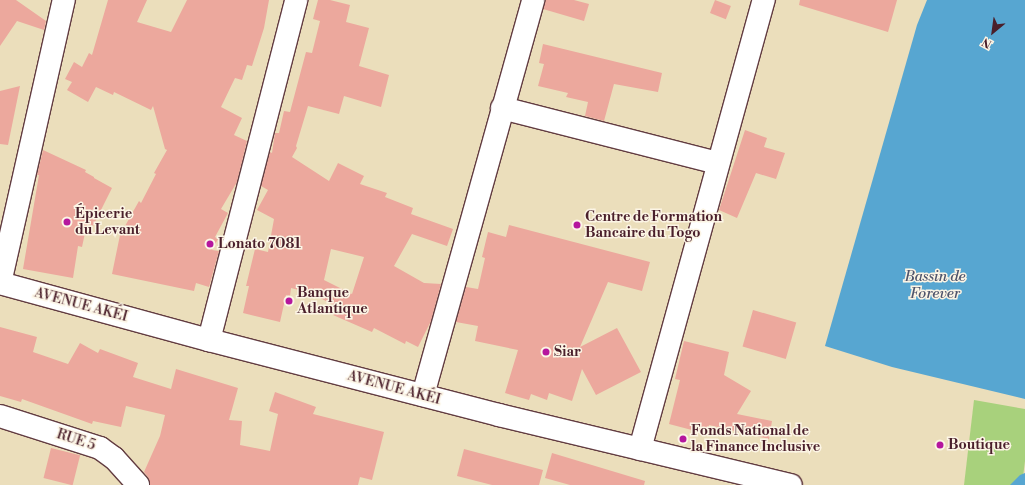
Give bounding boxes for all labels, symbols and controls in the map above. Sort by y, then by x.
north arrow [973,12,1013,52]
text: N [980,34,994,51]
place label: Épicerie du Levant [75,206,140,238]
place label: Centre de Formation Bancaire du Togo [585,209,722,242]
marker: Épicerie du Levant [62,217,72,227]
marker: Centre de Formation Bancaire du Togo [572,220,582,230]
place label: Lonato 7081 [218,236,301,252]
marker: Lonato 7081 [205,239,215,249]
water label: Bassin de Forever [904,267,966,302]
street label: AVENUE AKÉI [33,284,129,326]
place label: Banque Atlantique [297,285,368,318]
marker: Banque Atlantique [284,296,294,306]
place label: Siar [554,344,581,360]
marker: Siar [541,347,551,357]
street label: AVENUE AKÉI [346,367,442,409]
place label: Fonds National de la Finance Inclusive [691,423,820,456]
street label: RUE 5 [54,426,98,454]
marker: Fonds National de la Finance Inclusive [678,434,688,444]
place label: Boutique [948,437,1010,453]
marker: Boutique [935,440,945,450]

